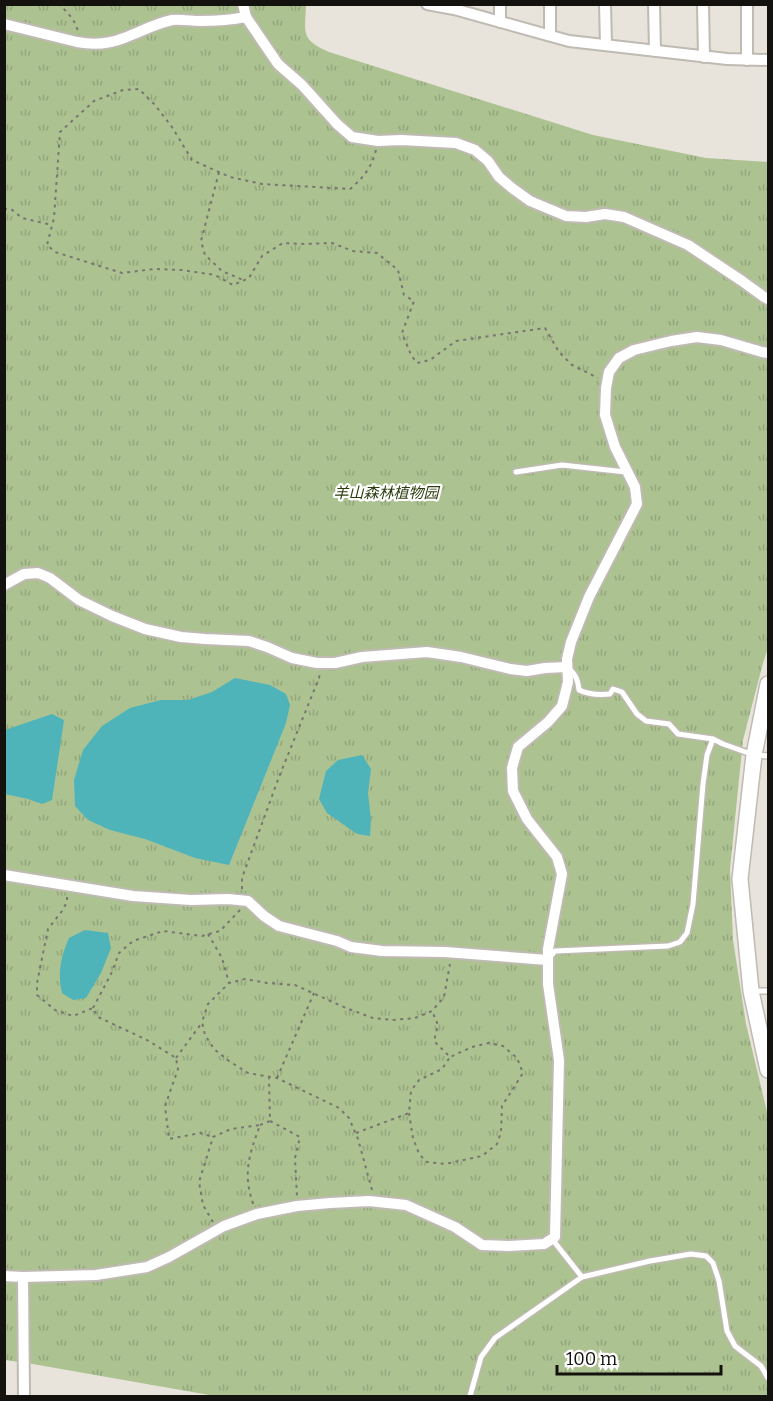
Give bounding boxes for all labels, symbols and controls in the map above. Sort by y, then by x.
park label: 羊山森林植物园 [333,484,440,502]
scale bar [557,1338,720,1376]
text: 100 m [566,1348,617,1370]

